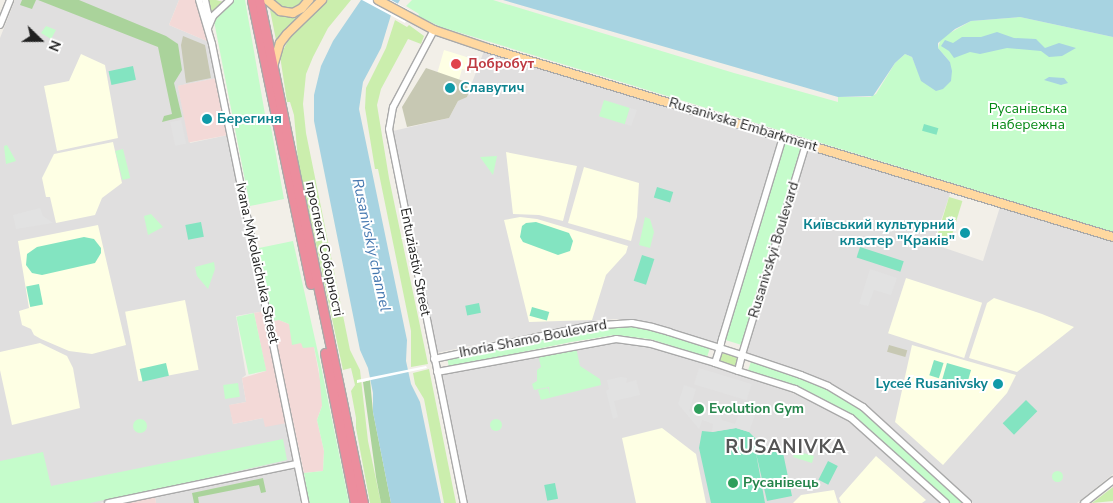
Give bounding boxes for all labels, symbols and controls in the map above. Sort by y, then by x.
north arrow [15,15,65,65]
text: N [44,37,65,54]
place label: Добробут [467,56,534,72]
marker: Добробут [449,57,463,71]
place label: Славутич [460,80,524,96]
marker: Славутич [444,82,456,94]
street label: Rusanivska Embarkment [667,94,819,156]
park label: Русанівська набережна [989,101,1067,134]
place label: Берегиня [217,111,282,127]
marker: Берегиня [201,113,213,125]
water label: Rusanivskiy channel [348,177,394,313]
street label: проспект Соборності [301,180,347,318]
street label: Rusanivskyi Boulevard [745,180,803,320]
street label: Ivana Mykolaichuka Street [232,181,282,345]
street label: Entuziastiv Street [396,206,434,318]
place label: Київський культурний кластер "Краків" [803,217,955,250]
marker: Київський культурний кластер "Краків" [959,227,971,239]
street label: Ihoria Shamo Boulevard [458,316,608,362]
place label: Lyceé Rusanivsky [875,376,988,392]
marker: Lyceé Rusanivsky [992,378,1004,390]
place label: Evolution Gym [709,401,804,417]
marker: Evolution Gym [693,403,705,415]
district label: RUSANIVKA [724,437,848,459]
place label: Русанівець [743,475,819,491]
marker: Русанівець [727,477,739,489]

